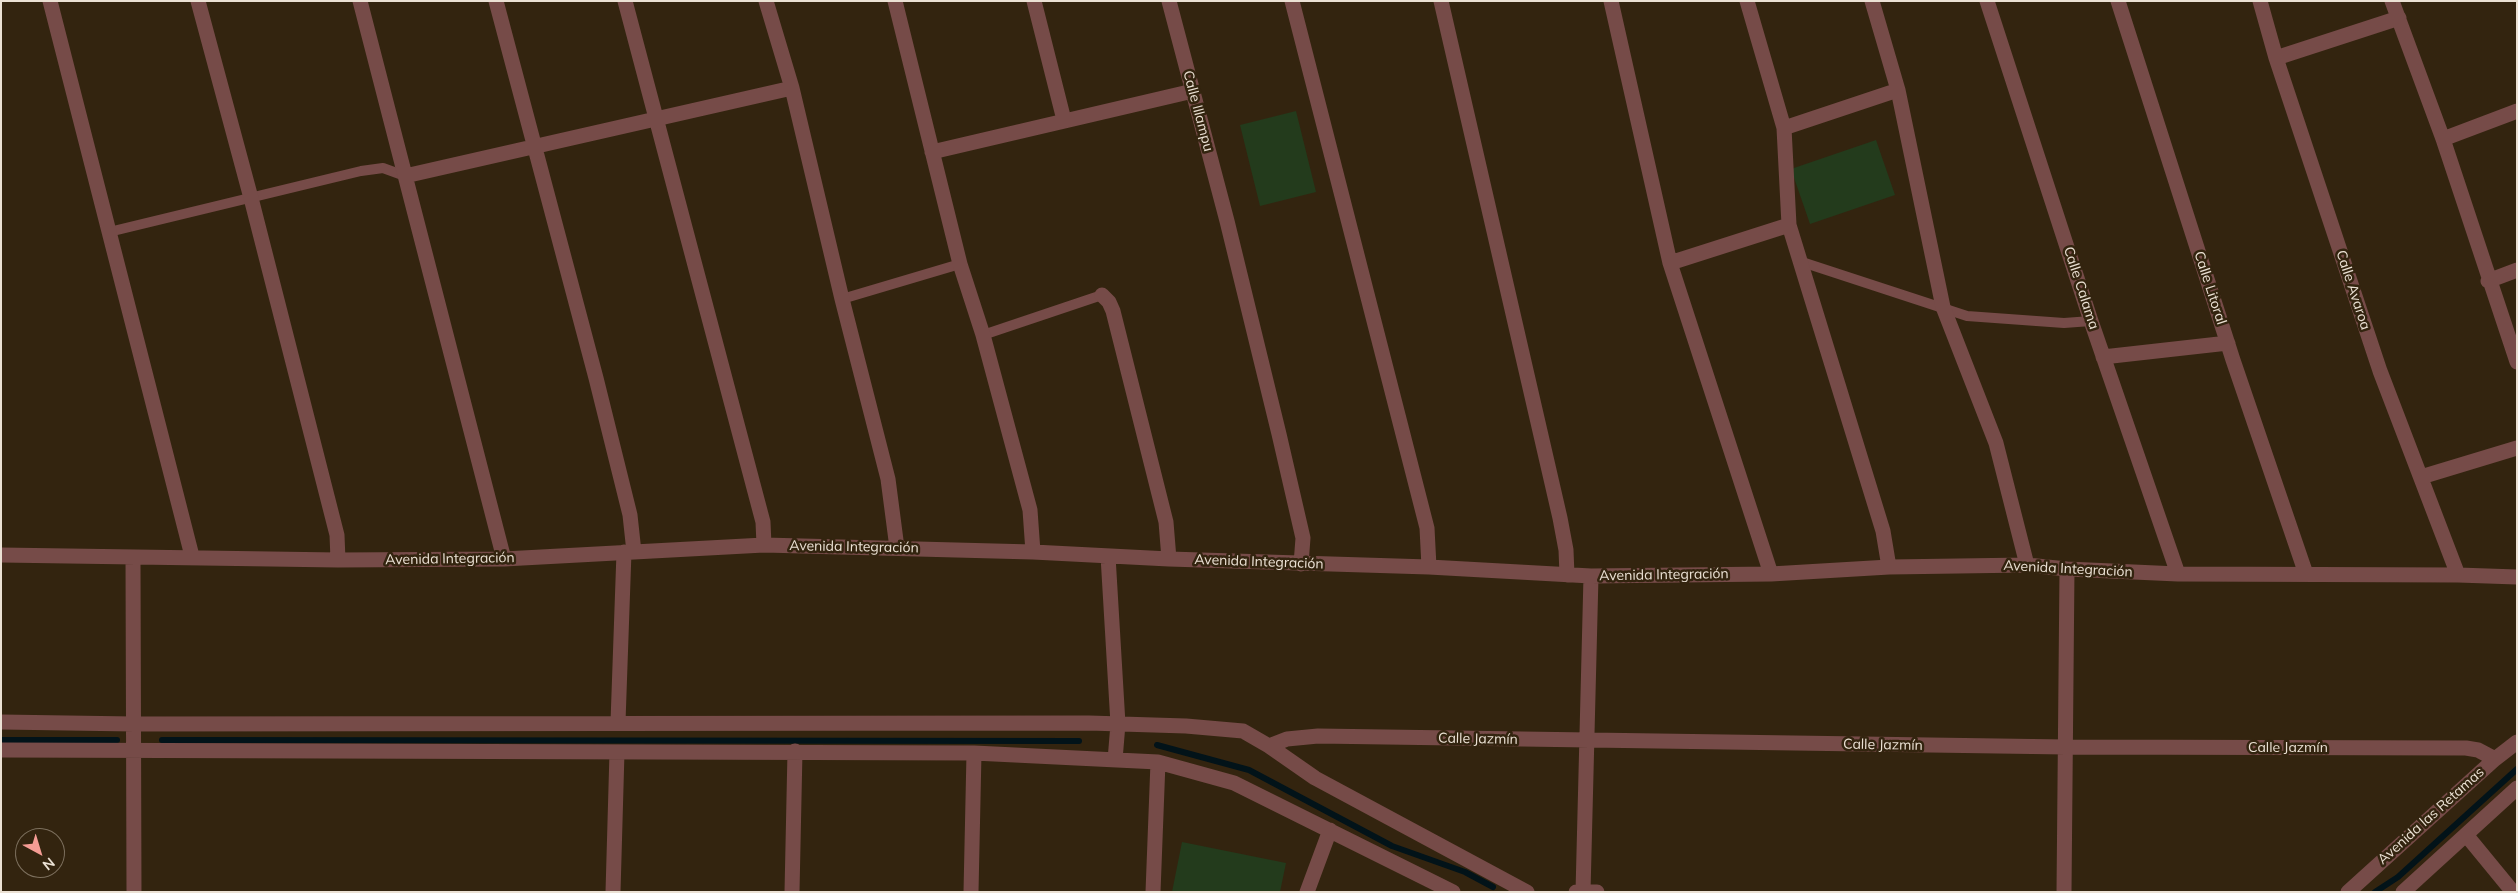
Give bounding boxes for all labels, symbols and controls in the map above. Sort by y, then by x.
street label: Calle Illampu [1179,69,1217,153]
street label: Calle Calama [2060,245,2102,331]
street label: Calle Avaroa [2332,248,2374,332]
street label: Calle Litoral [2190,249,2230,327]
street label: Avenida Integración [789,537,919,557]
street label: Avenida Integración [385,549,515,569]
street label: Avenida Integración [1194,551,1324,573]
street label: Avenida Integración [2003,557,2133,581]
street label: Avenida Integración [1599,565,1729,585]
street label: Calle Jazmín [1438,730,1518,748]
street label: Calle Jazmín [1843,736,1923,754]
street label: Calle Jazmín [2248,740,2328,756]
street label: Avenida las Retamas [2374,764,2488,868]
north arrow [15,828,65,878]
text: N [39,854,59,874]

